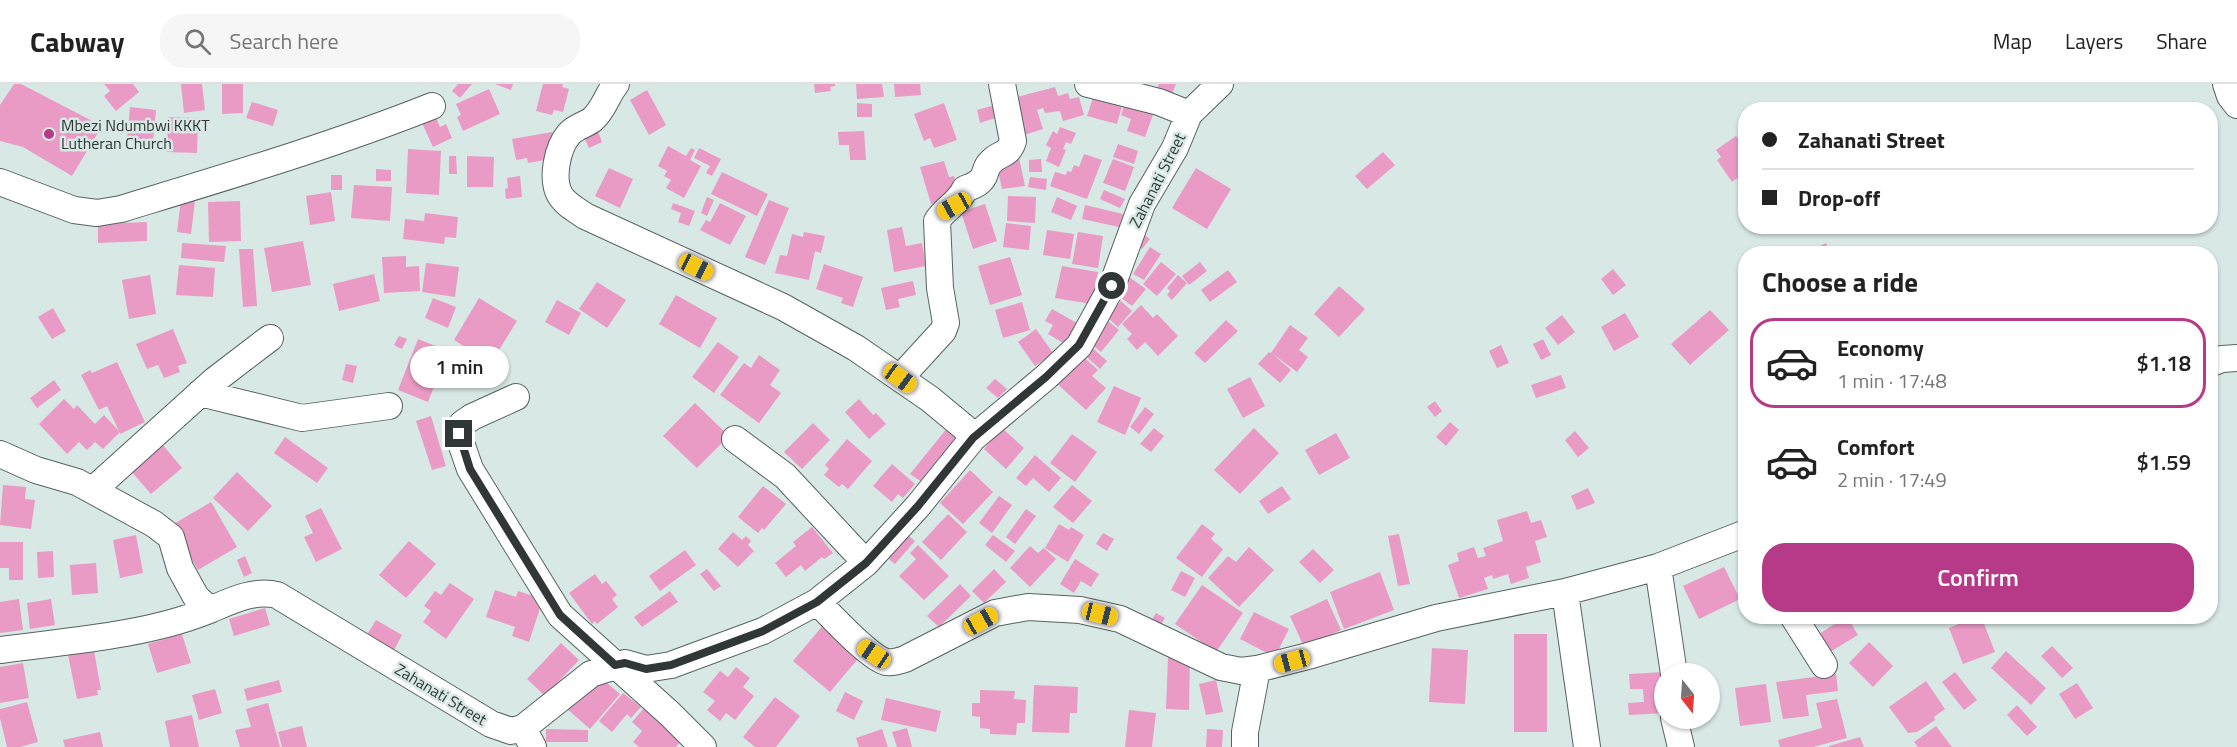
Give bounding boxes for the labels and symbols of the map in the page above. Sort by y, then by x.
place label: Mbezi Ndumbwi KKKT Lutheran Church [61,113,210,155]
marker: Mbezi Ndumbwi KKKT Lutheran Church [42,127,56,141]
street label: Zahanati Street [1123,128,1191,232]
car [934,189,974,223]
car [676,251,716,283]
route start [1098,272,1125,299]
callout: 1 min [410,347,508,389]
car [880,360,920,396]
route end [445,420,472,447]
car [1080,601,1120,627]
car [961,604,1001,638]
car [854,636,894,672]
car [1272,648,1312,674]
street label: Zahanati Street [390,657,492,731]
north arrow [1654,663,1720,729]

